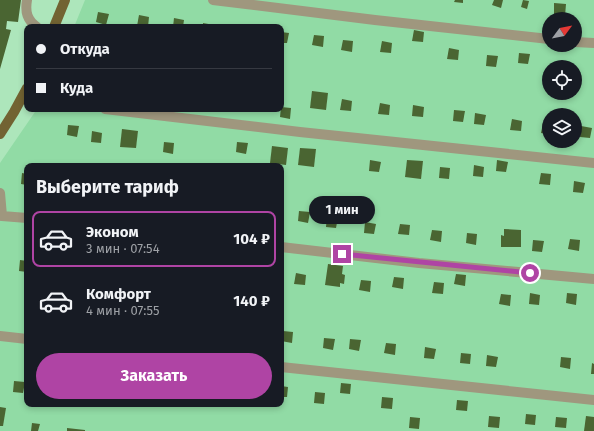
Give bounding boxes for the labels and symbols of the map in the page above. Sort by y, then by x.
north arrow [542,12,582,52]
callout: 1 мин [309,196,375,224]
route end [333,245,351,263]
route start [521,264,539,282]

